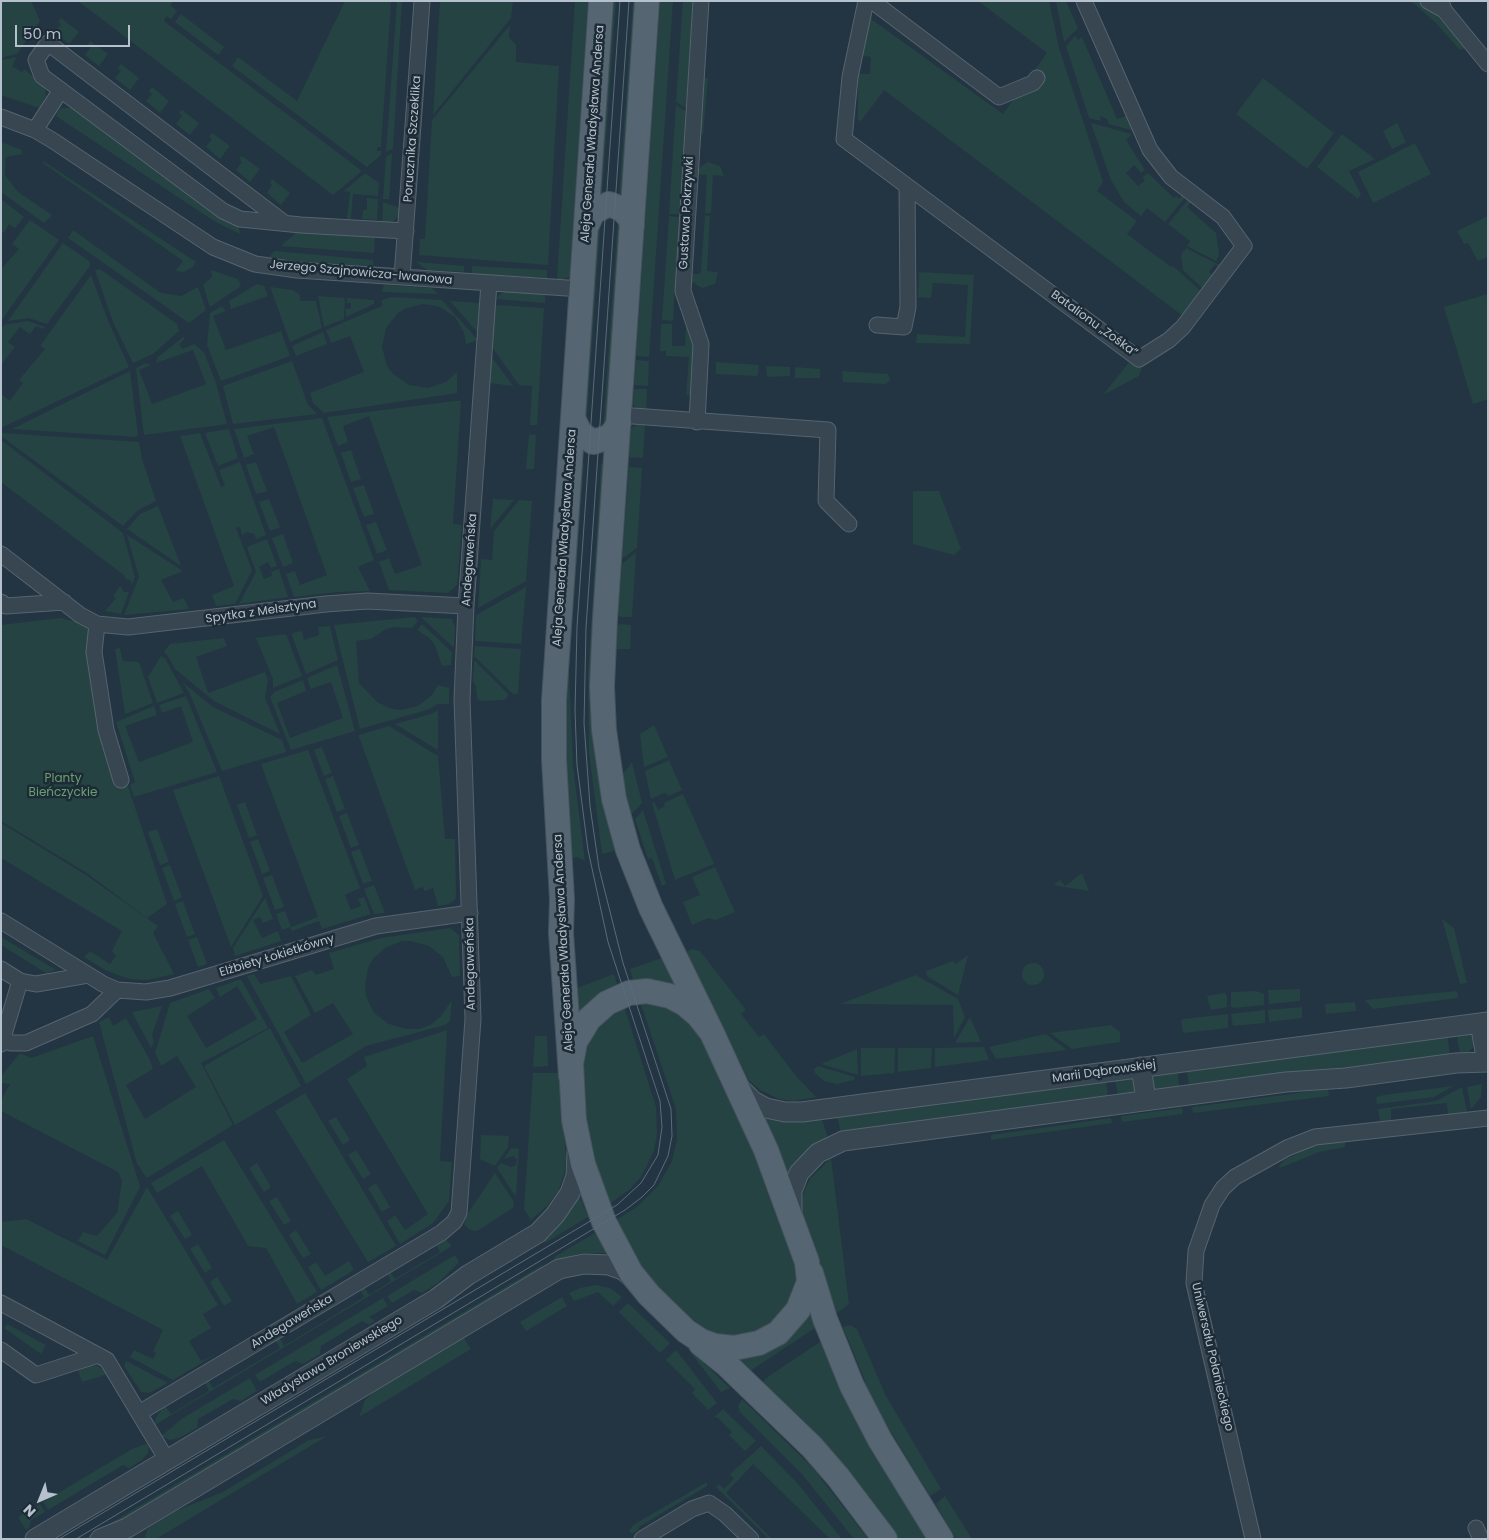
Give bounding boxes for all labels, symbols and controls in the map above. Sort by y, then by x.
scale bar [18,15,132,47]
text: 50 m [23,23,61,44]
street label: Aleja Generała Władysława Andersa [578,25,608,243]
street label: Porucznika Szczeklika [401,75,425,203]
street label: Gustawa Pokrzywki [677,156,697,270]
street label: Jerzego Szajnowicza-Iwanowa [269,258,453,288]
street label: Batalionu „Zośka” [1048,288,1140,360]
street label: Aleja Generała Władysława Andersa [550,429,580,647]
street label: Andegaweńska [460,513,480,607]
street label: Spytka z Melsztyna [205,597,317,627]
park label: Planty Bieńczyckie [29,772,97,800]
street label: Aleja Generała Władysława Andersa [551,834,577,1052]
street label: Andegaweńska [463,917,479,1011]
street label: Elżbiety Łokietkówny [218,932,336,980]
street label: Marii Dąbrowskiej [1051,1058,1157,1086]
street label: Uniwersału Połanieckiego [1188,1281,1236,1433]
street label: Andegaweńska [248,1292,336,1352]
street label: Władysława Broniewskiego [259,1313,405,1409]
north arrow [15,1475,65,1525]
text: N [19,1500,40,1522]

